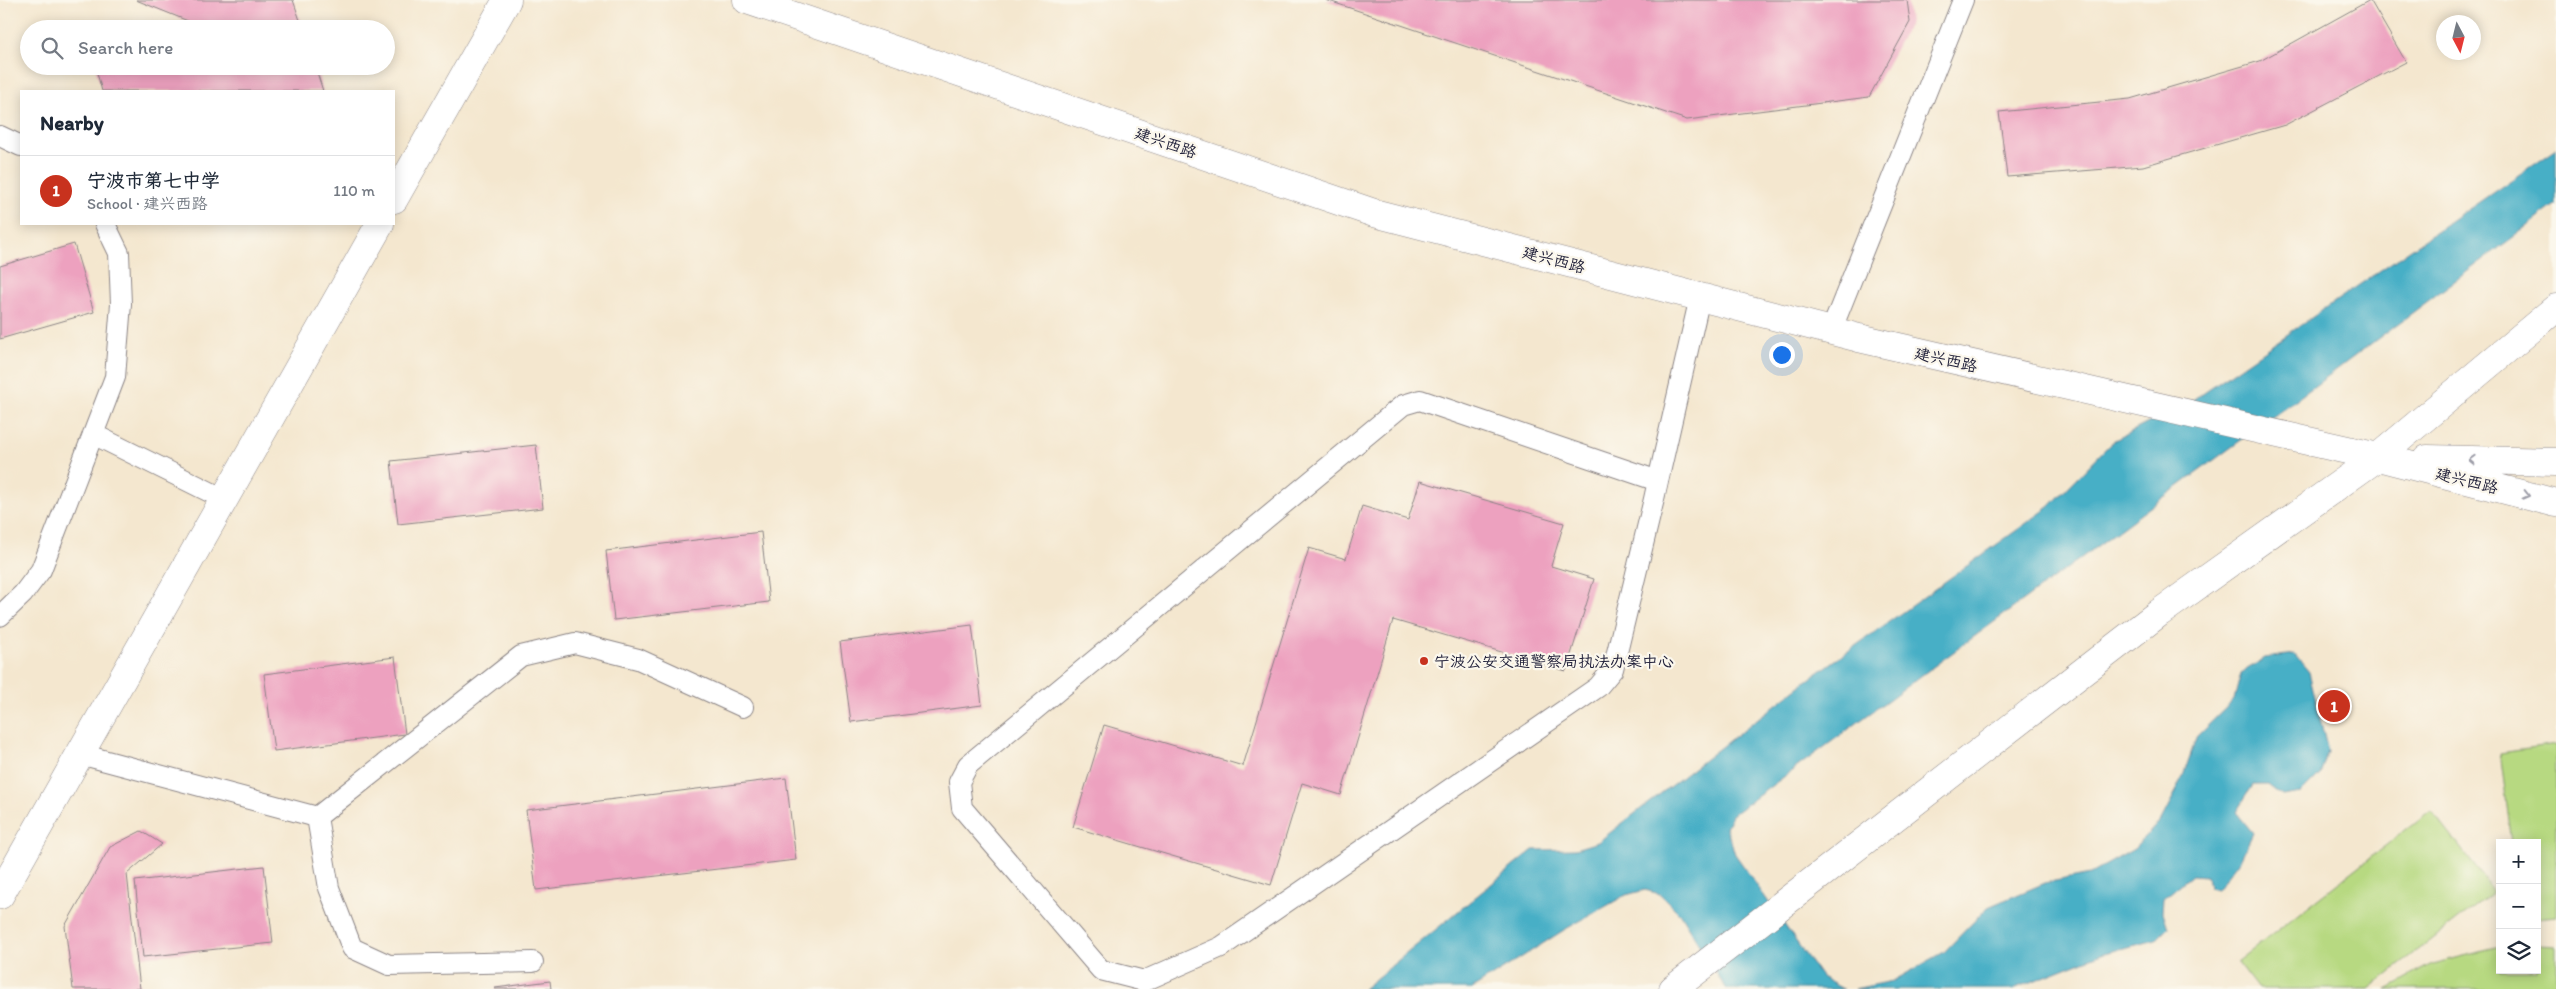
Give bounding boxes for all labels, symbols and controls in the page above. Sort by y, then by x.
north arrow [2436,15,2481,60]
search box [20,20,395,75]
icon: search [38,34,66,62]
text: Search here [78,36,173,59]
text: Nearby [40,110,104,135]
street label: 建兴西路 [1132,123,1199,162]
text: 宁波市第七中学 [87,169,220,192]
text: 1 [52,181,60,200]
text: 110 m [333,181,375,200]
text: School · 建兴西路 [87,194,208,213]
street label: 建兴西路 [1520,242,1587,277]
your location [1769,342,1795,368]
street label: 建兴西路 [1913,343,1979,376]
one-way arrow [2468,455,2476,465]
street label: 建兴西路 [2434,464,2500,497]
one-way arrow [2522,490,2530,500]
place label: 宁波公安交通警察局执法办案中心 [1434,652,1674,671]
marker: 宁波公安交通警察局执法办案中心 [1418,655,1430,667]
pin: 1 [2318,687,2350,725]
map controls [2496,839,2541,974]
button: + [2496,839,2541,884]
button: − [2496,884,2541,929]
button: layers [2496,929,2541,974]

